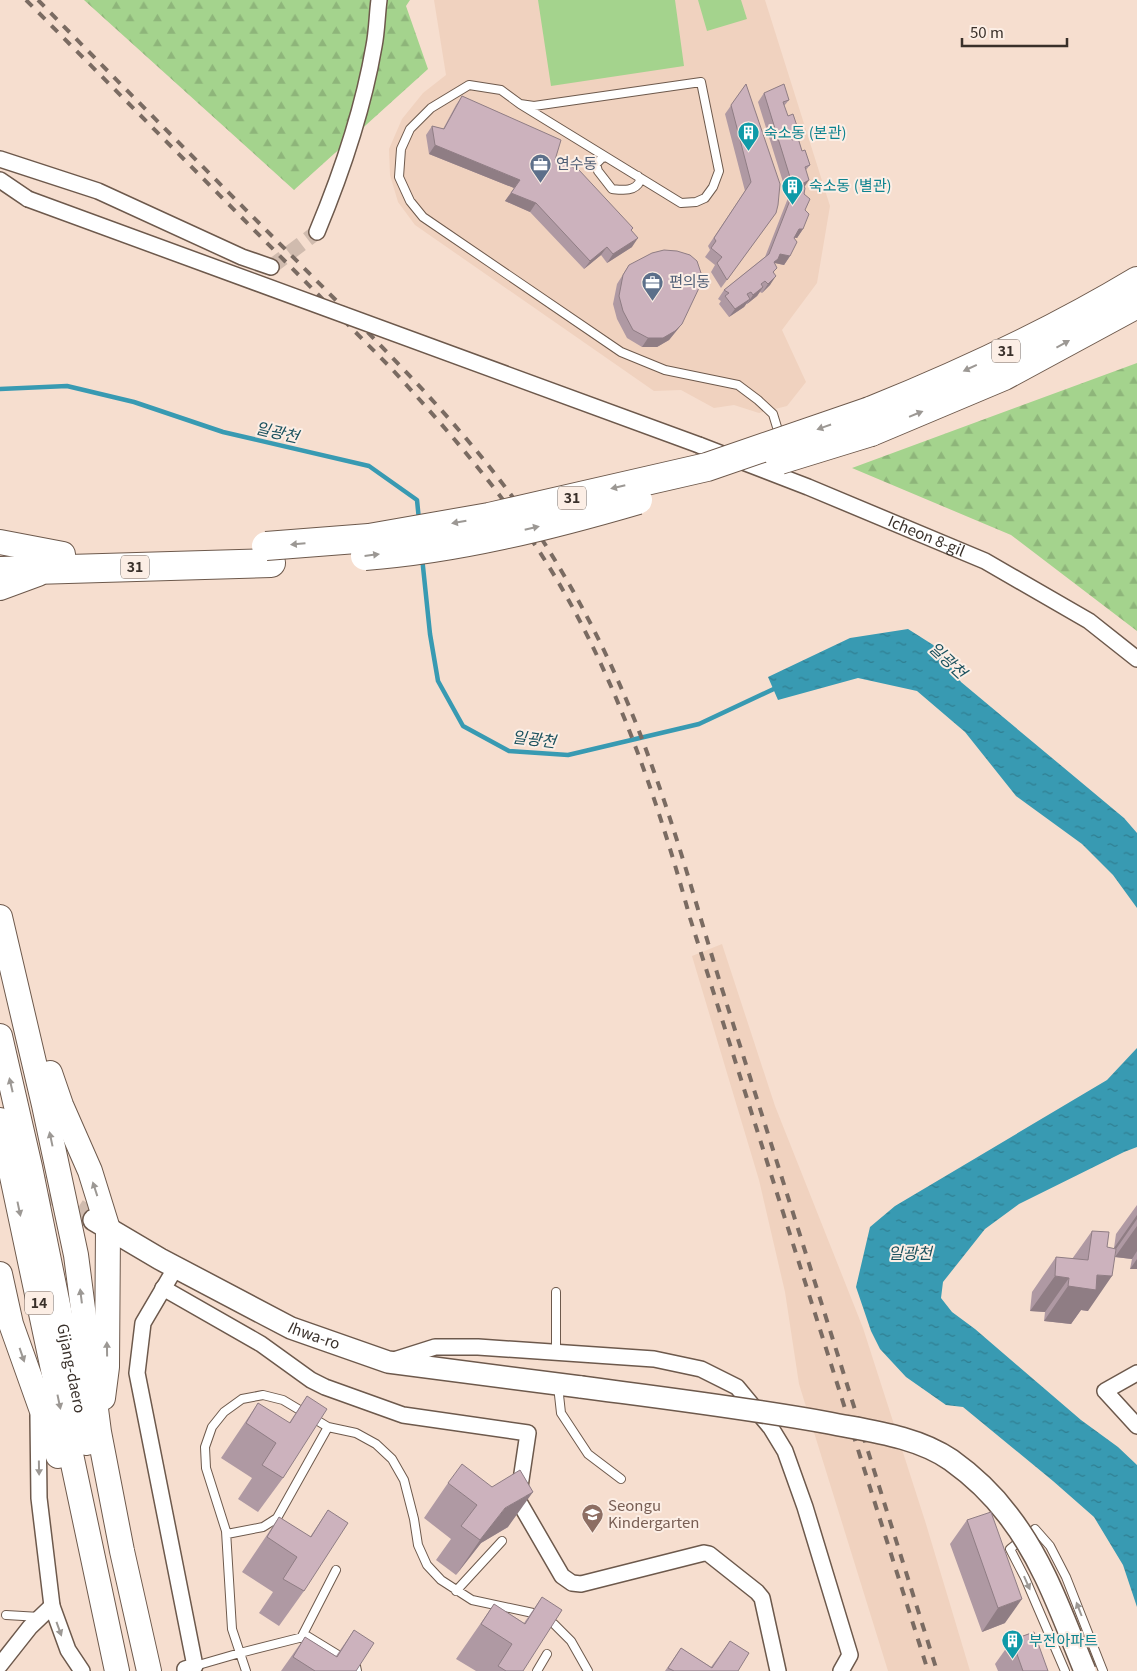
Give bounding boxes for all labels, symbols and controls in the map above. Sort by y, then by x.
scale bar [962,15,1067,47]
text: 50 m [970,21,1004,42]
building icon: 숙소동 (본관) [736,121,760,152]
place label: 숙소동 (본관) [764,121,847,142]
office icon: 연수동 [528,152,552,183]
place label: 연수동 [556,152,597,173]
building icon: 숙소동 (별관) [781,174,805,205]
place label: 숙소동 (별관) [809,174,892,195]
office icon: 편의동 [641,270,665,301]
place label: 편의동 [669,270,710,291]
road number: 31 [992,340,1020,362]
one-way arrow [1056,340,1070,348]
one-way arrow [962,364,977,372]
one-way arrow [909,410,924,418]
water label: 일광천 [253,414,304,448]
one-way arrow [816,424,831,431]
one-way arrow [610,483,625,491]
road number: 31 [558,486,586,509]
street label: Icheon 8-gil [885,510,969,560]
one-way arrow [451,519,467,527]
one-way arrow [524,524,539,532]
one-way arrow [290,540,306,548]
one-way arrow [364,551,380,559]
road number: 31 [121,556,149,578]
water label: 일광천 [924,635,975,685]
water label: 일광천 [511,723,560,753]
one-way arrow [7,1078,15,1093]
one-way arrow [47,1131,55,1146]
one-way arrow [91,1181,99,1196]
one-way arrow [16,1201,24,1217]
water label: 일광천 [888,1240,934,1264]
one-way arrow [77,1288,85,1304]
road number: 14 [25,1292,53,1315]
street label: Ihwa-ro [285,1316,343,1353]
street label: Gijang-daero [53,1322,92,1415]
one-way arrow [103,1341,111,1357]
one-way arrow [18,1348,26,1363]
one-way arrow [56,1395,64,1411]
one-way arrow [35,1460,43,1476]
place label: Seongu Kindergarten [608,1494,699,1532]
school or university icon: Seongu Kindergarten [580,1503,604,1534]
one-way arrow [1024,1576,1032,1590]
one-way arrow [1075,1601,1083,1616]
one-way arrow [56,1621,63,1636]
building icon: 부전아파트 [1001,1629,1025,1660]
place label: 부전아파트 [1029,1629,1098,1650]

